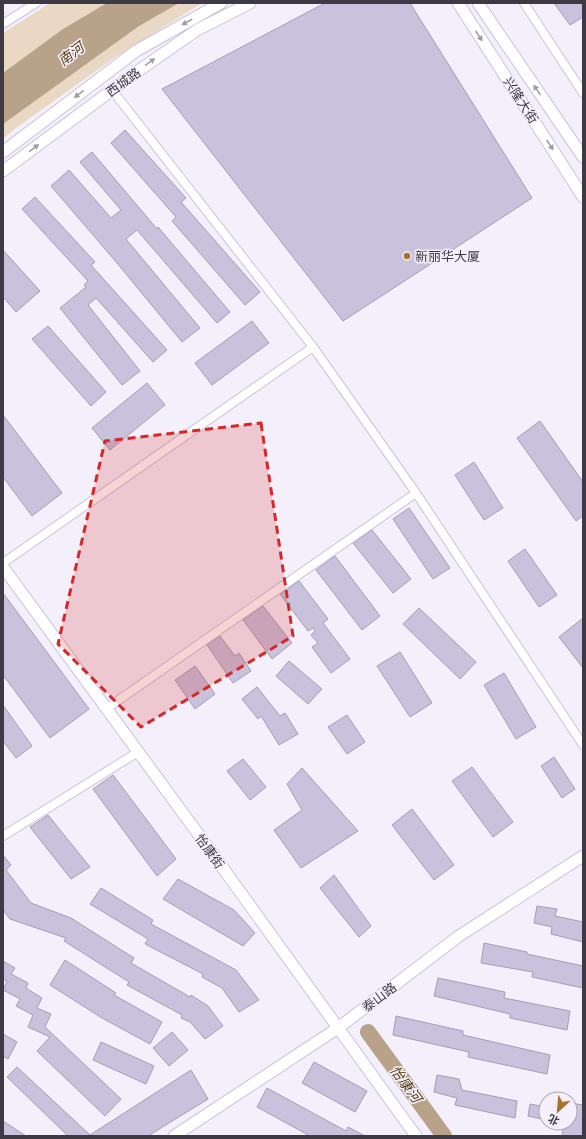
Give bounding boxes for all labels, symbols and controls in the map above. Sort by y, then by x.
one-way arrow [181,19,193,25]
one-way arrow [476,30,483,42]
water label: 南河 [55,37,89,69]
one-way arrow [145,58,155,66]
street label: 西城路 [103,65,143,100]
street label: 兴隆大街 [500,74,541,126]
one-way arrow [534,84,541,96]
one-way arrow [74,89,85,98]
one-way arrow [546,140,554,150]
one-way arrow [29,144,40,152]
place label: 新丽华大厦 [415,249,480,264]
marker: 新丽华大厦 [402,251,412,261]
street label: 怡康街 [192,831,227,871]
street label: 泰山路 [359,980,399,1015]
water label: 怡康河 [387,1062,427,1108]
north arrow [538,1091,578,1131]
text: 北 [546,1112,561,1128]

